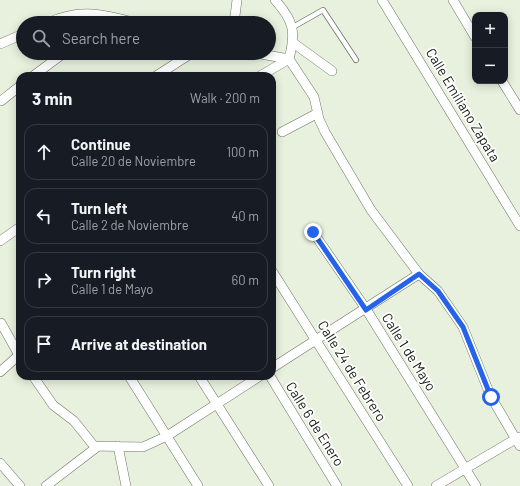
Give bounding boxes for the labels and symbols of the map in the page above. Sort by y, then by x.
street label: Calle Emiliano Zapata [423,45,504,165]
route end [304,223,322,241]
street label: Calle 1 de Mayo [379,310,440,394]
street label: Calle 24 de Febrero [315,317,390,424]
street label: Calle 6 de Enero [283,378,348,469]
route start [482,388,500,406]

